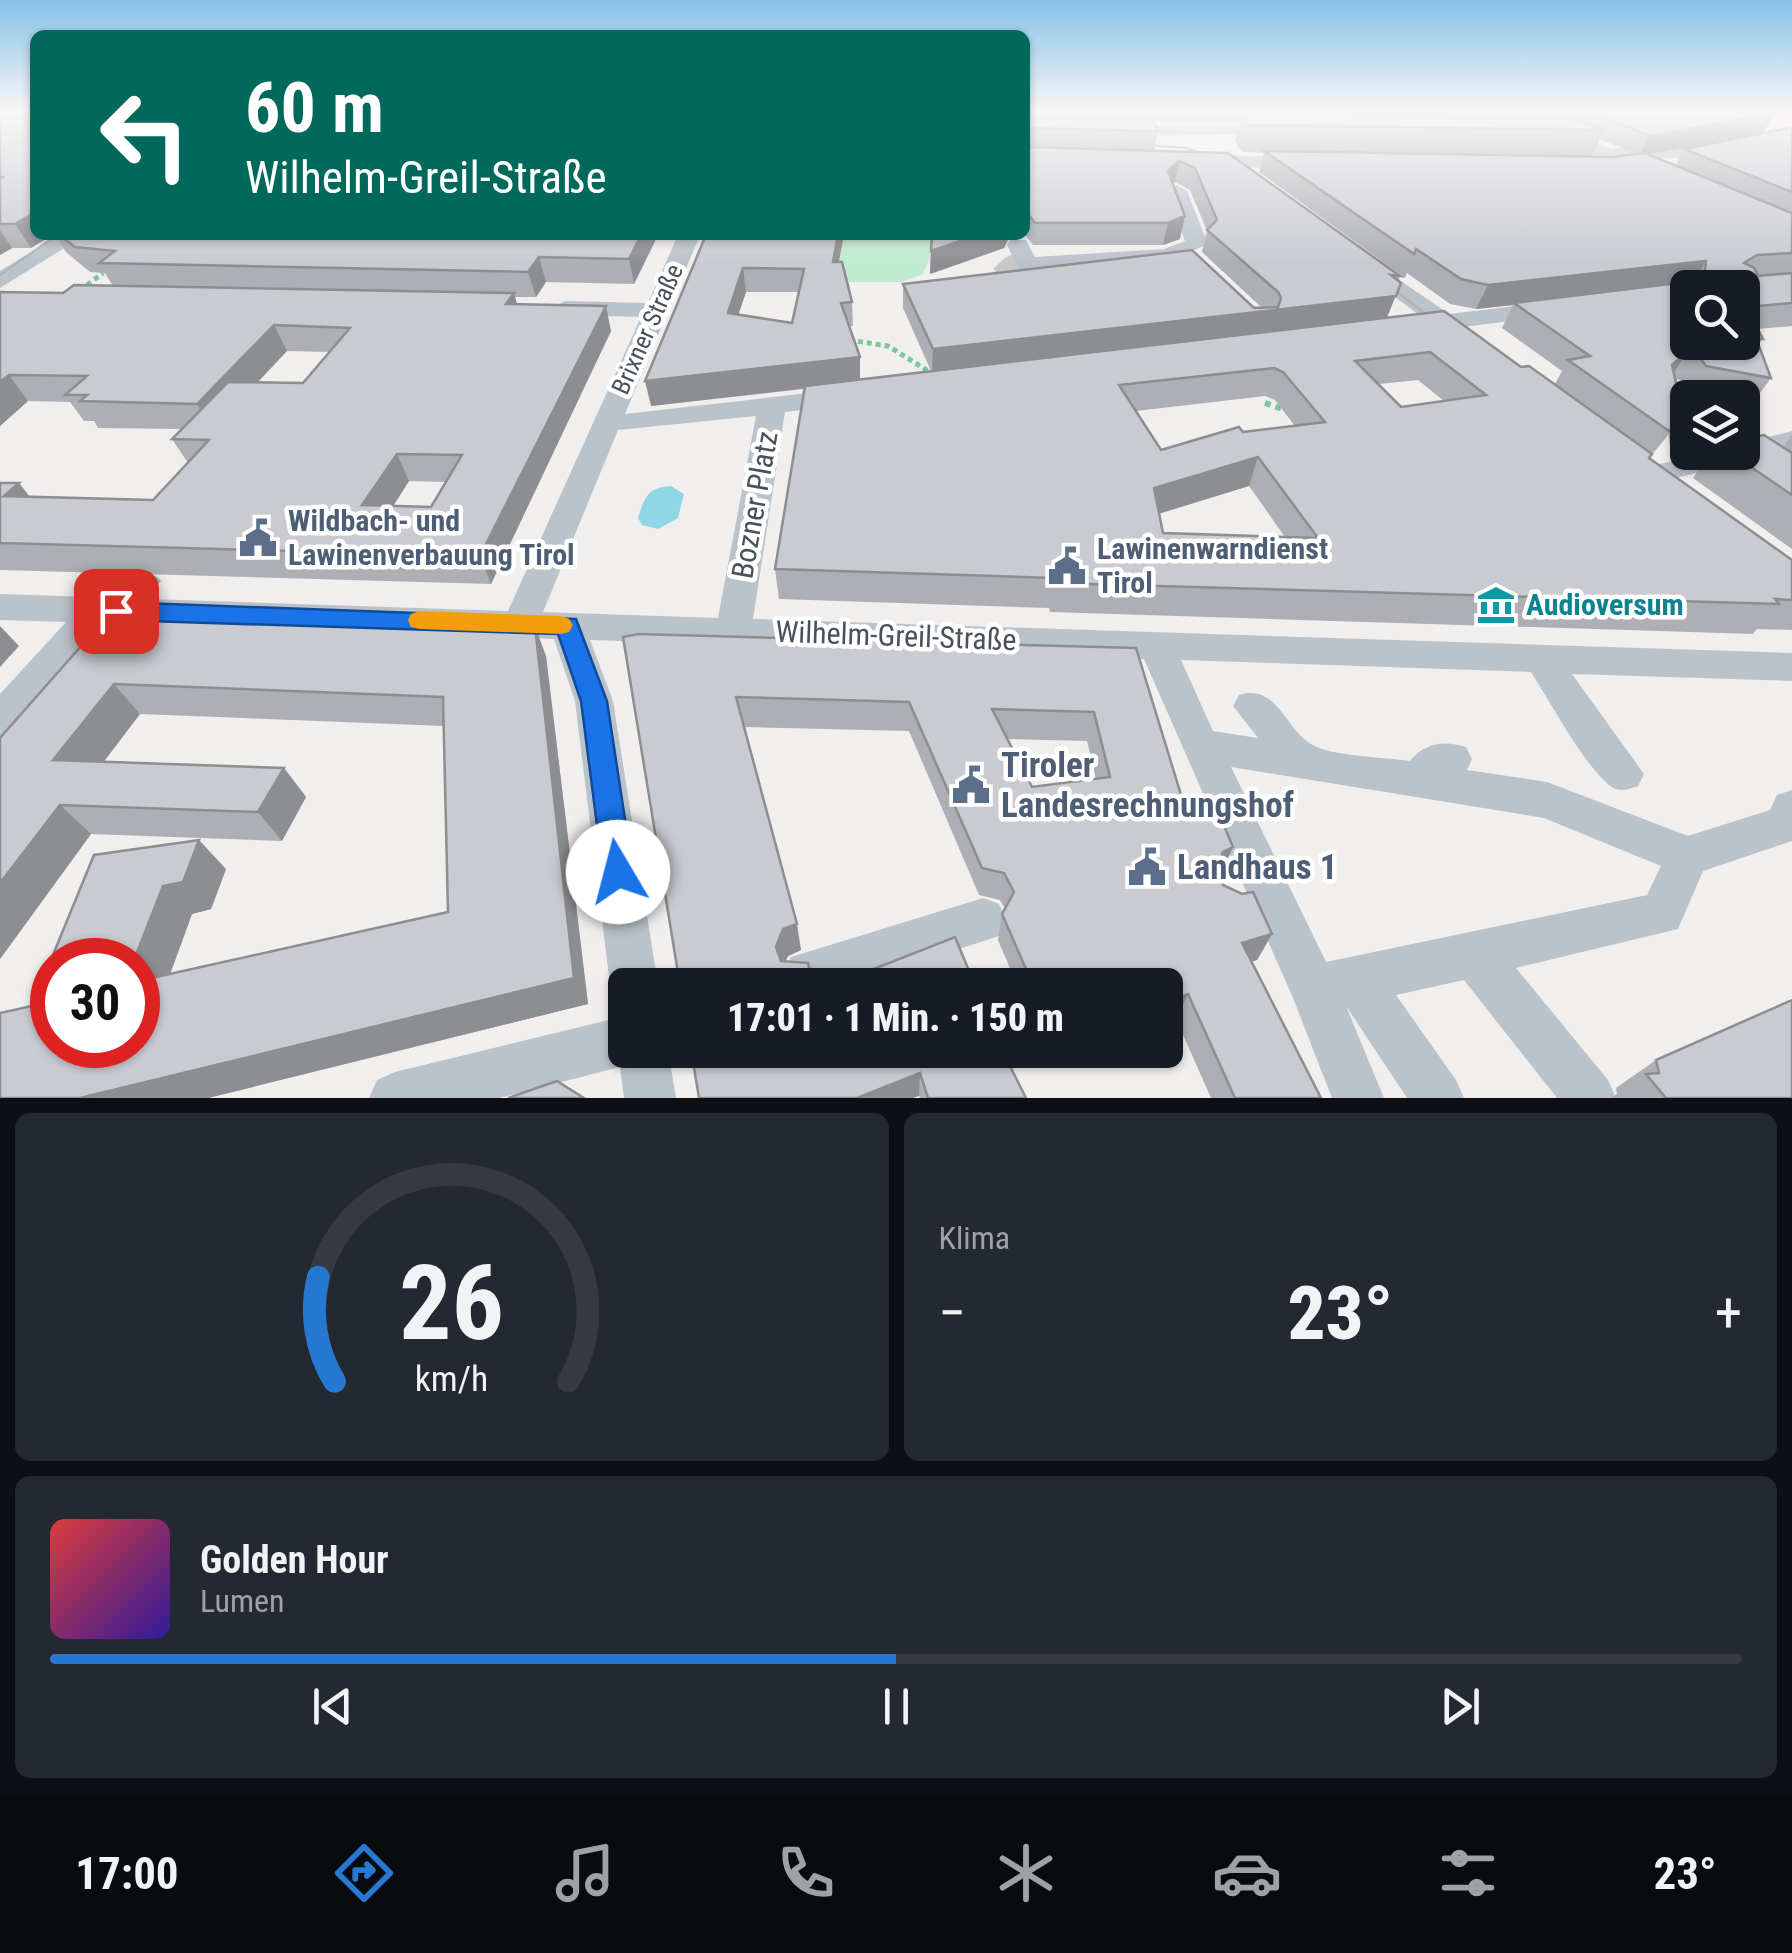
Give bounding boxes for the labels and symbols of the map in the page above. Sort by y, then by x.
street label: Brixner Straße [606,260,689,399]
street label: Bozner Platz [724,429,785,581]
place label: Wildbach- und Lawinenverbauung Tirol [288,503,575,572]
public building icon: Wildbach- und Lawinenverbauung Tirol [237,517,279,559]
place label: Lawinenwarndienst Tirol [1097,531,1328,600]
public building icon: Lawinenwarndienst Tirol [1046,545,1088,587]
pin [74,569,159,654]
museum icon: Audioversum [1475,584,1517,626]
place label: Audioversum [1526,587,1684,622]
street label: Wilhelm-Greil-Straße [775,614,1017,657]
place label: Tiroler Landesrechnungshof [1001,745,1295,826]
public building icon: Tiroler Landesrechnungshof [950,764,992,806]
position arrow [566,820,670,924]
public building icon: Landhaus 1 [1126,846,1168,888]
place label: Landhaus 1 [1177,847,1337,888]
speed limit sign: 30 [30,938,160,1068]

